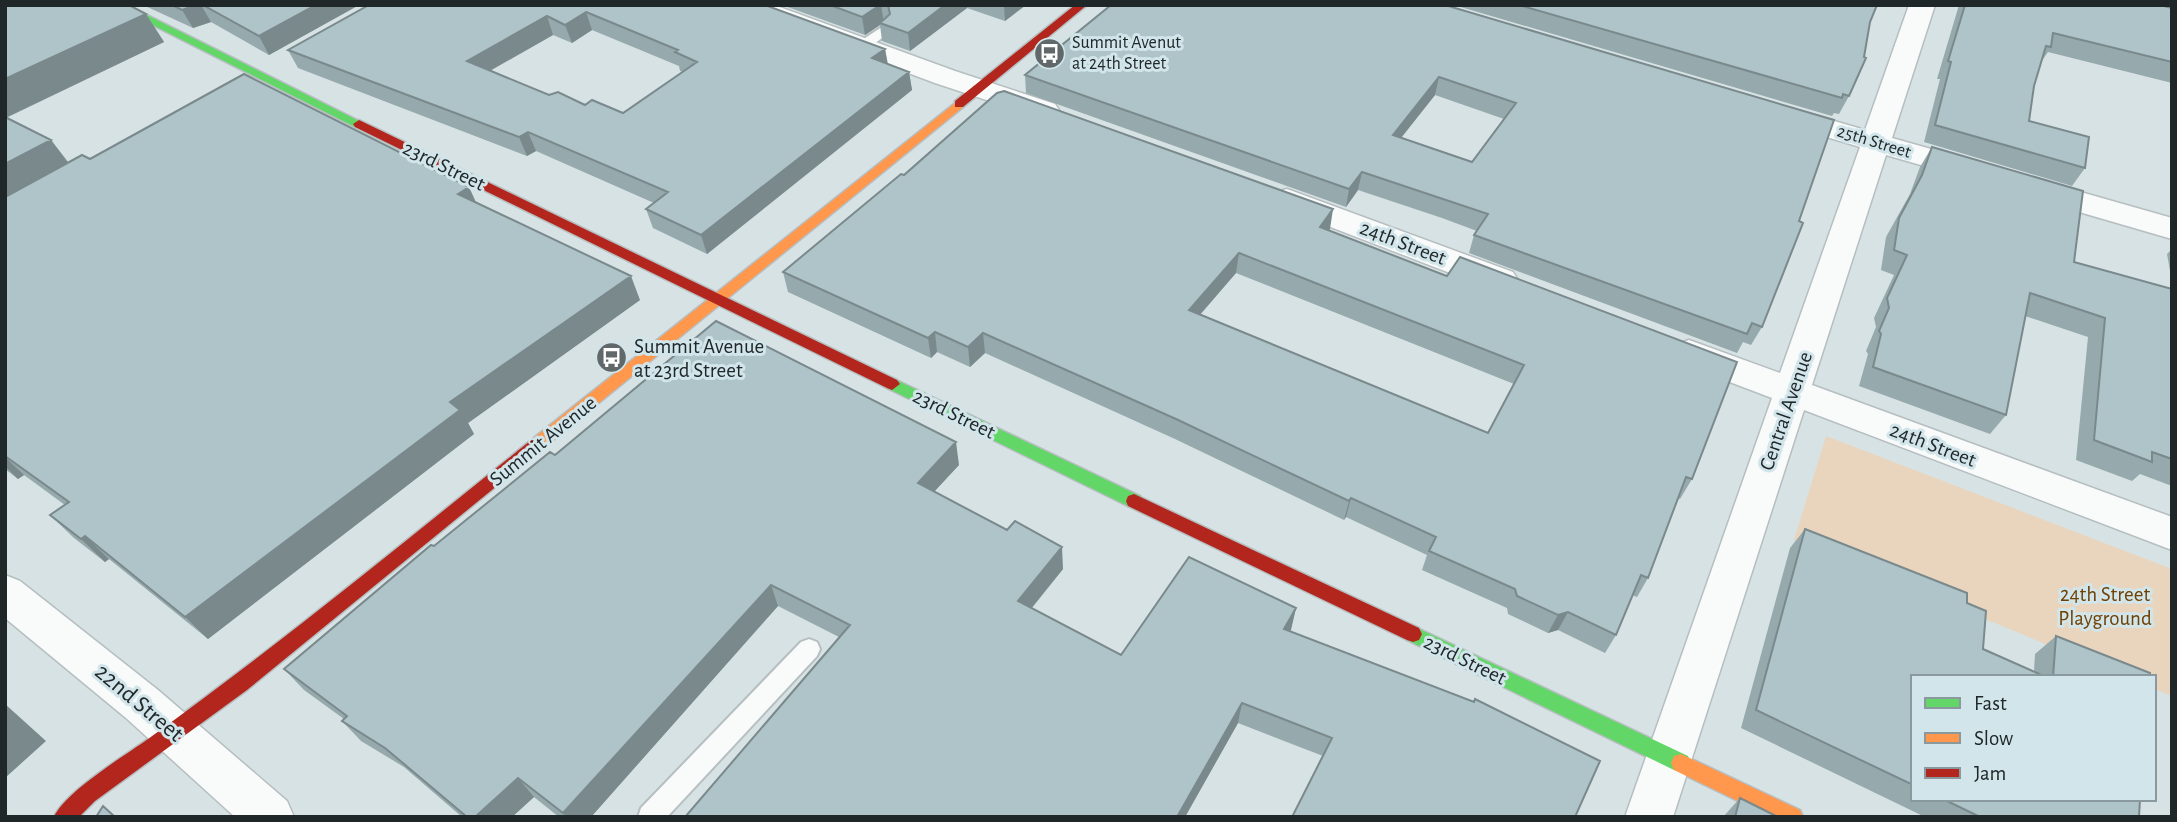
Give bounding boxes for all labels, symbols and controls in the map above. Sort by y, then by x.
place label: Summit Avenut at 24th Street [1072,34,1181,73]
bus stop icon: Summit Avenut at 24th Street [1032,36,1066,70]
street label: 25th Street [1835,122,1913,162]
street label: 23rd Street [400,137,489,195]
street label: 24th Street [1357,217,1449,269]
place label: Summit Avenue at 23rd Street [634,336,764,381]
bus stop icon: Summit Avenue at 23rd Street [594,341,628,375]
street label: Central Avenue [1756,349,1816,473]
street label: 23rd Street [910,385,999,443]
street label: Summit Avenue [486,392,600,490]
street label: 24th Street [1887,419,1979,471]
park label: 24th Street Playground [2058,584,2152,629]
street label: 23rd Street [1421,631,1510,689]
street label: 22nd Street [90,659,188,747]
legend [1911,675,2156,801]
text: Fast [1974,693,2007,714]
text: Slow [1974,728,2013,749]
text: Jam [1974,763,2006,784]

